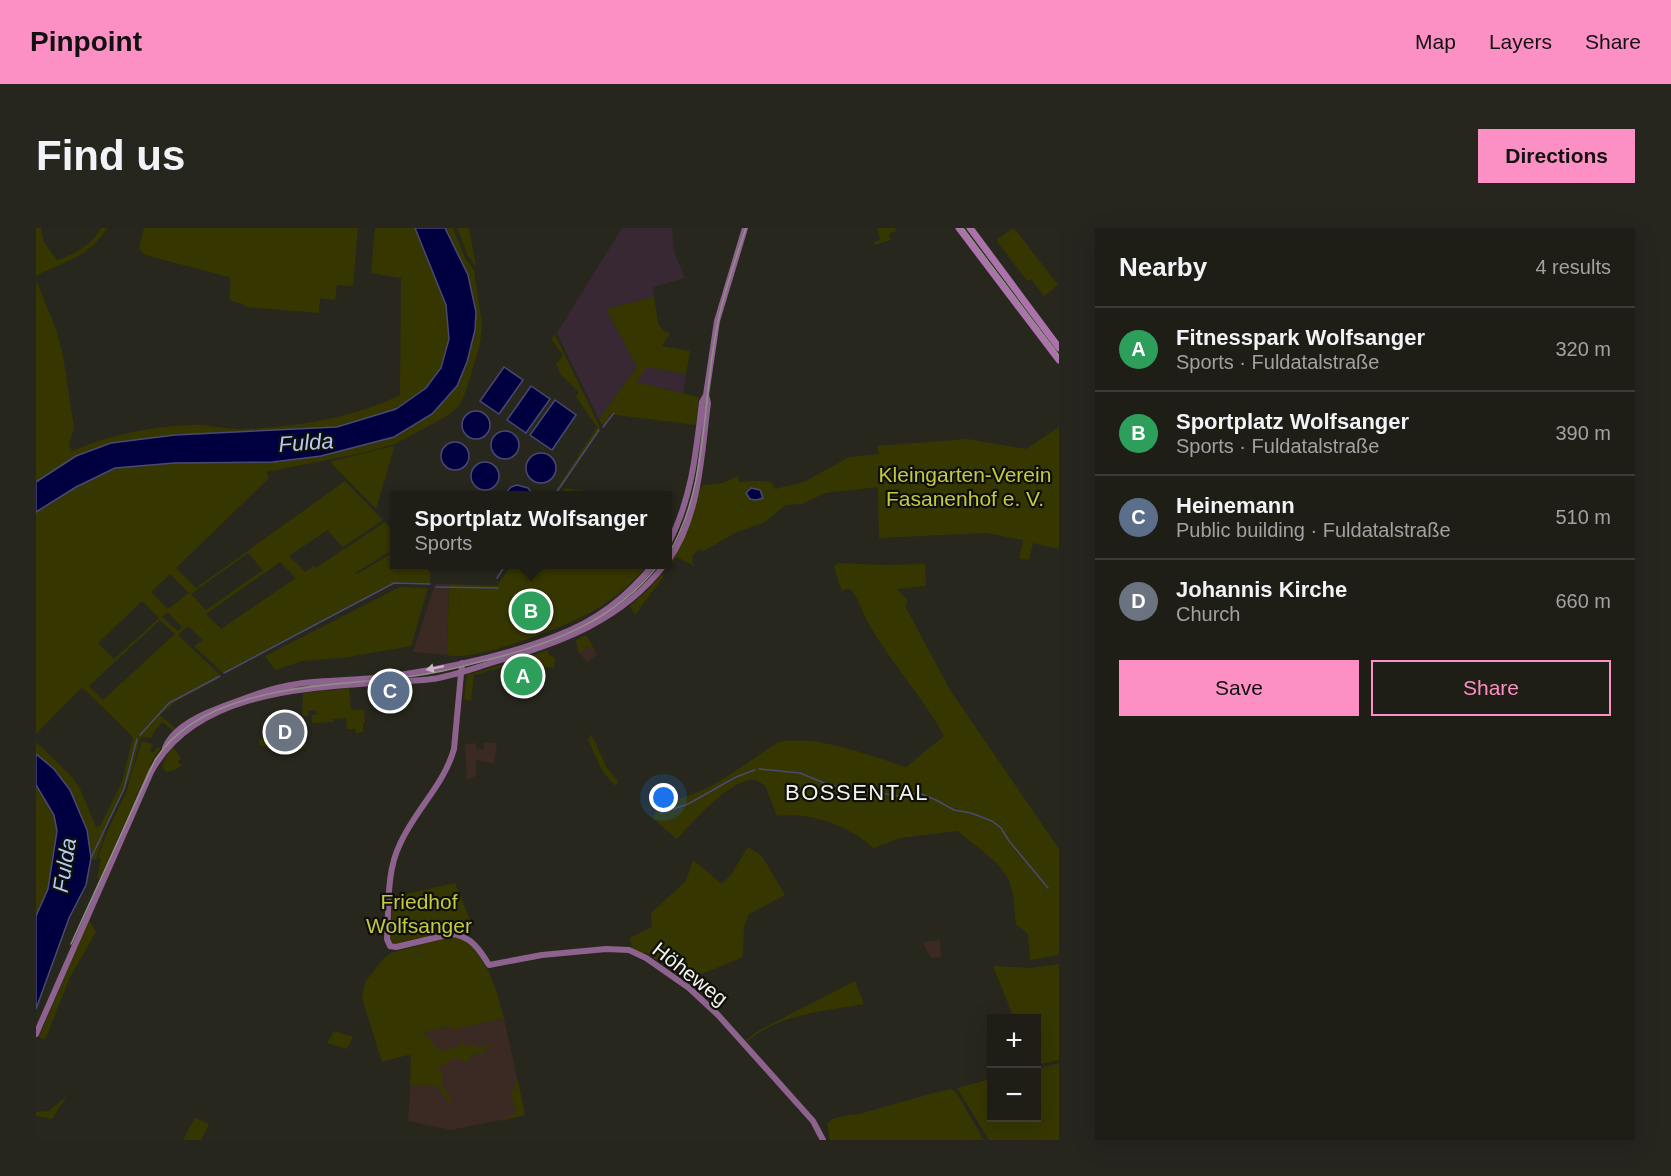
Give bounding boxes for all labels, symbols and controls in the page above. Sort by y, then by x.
text: Pinpoint [30,26,142,57]
text: Map [1415,30,1456,53]
text: Layers [1489,30,1552,53]
text: Share [1585,30,1641,53]
button: Directions [1478,129,1635,183]
text: Find us [36,132,185,179]
text: Nearby [1119,252,1207,282]
text: 4 results [1535,256,1611,278]
text: Fitnesspark Wolfsanger [1176,325,1425,350]
text: A [1131,338,1146,360]
text: 320 m [1555,338,1611,360]
text: Sports · Fuldatalstraße [1176,351,1379,373]
text: Sportplatz Wolfsanger [1176,409,1409,434]
text: B [1131,422,1146,444]
text: 390 m [1555,422,1611,444]
water label: Fulda [278,428,334,457]
text: Sports · Fuldatalstraße [1176,435,1379,457]
park label: Kleingarten-Verein Fasanenhof e. V. [879,463,1051,510]
popup [390,491,672,569]
text: Heinemann [1176,493,1295,518]
text: Sportplatz Wolfsanger [414,506,648,531]
text: C [1131,506,1146,528]
text: 510 m [1555,506,1611,528]
text: Public building · Fuldatalstraße [1176,519,1451,541]
text: Sports [414,532,472,554]
text: Johannis Kirche [1176,577,1347,602]
pin: B [512,588,550,634]
text: D [1131,590,1146,612]
text: 660 m [1555,590,1611,612]
text: Church [1176,603,1240,625]
pin: A [504,654,542,698]
button: Save [1119,660,1359,716]
button: Share [1371,660,1611,716]
one-way arrow [425,664,444,674]
pin: C [370,668,410,714]
pin: D [266,710,304,754]
district label: BOSSENTAL [785,780,929,805]
your location [649,783,678,812]
water label: Fulda [48,836,81,894]
park label: Friedhof Wolfsanger [366,890,472,937]
street label: Höheweg [648,937,732,1010]
map controls [987,1014,1041,1122]
button: + [987,1014,1041,1068]
button: − [987,1068,1041,1122]

